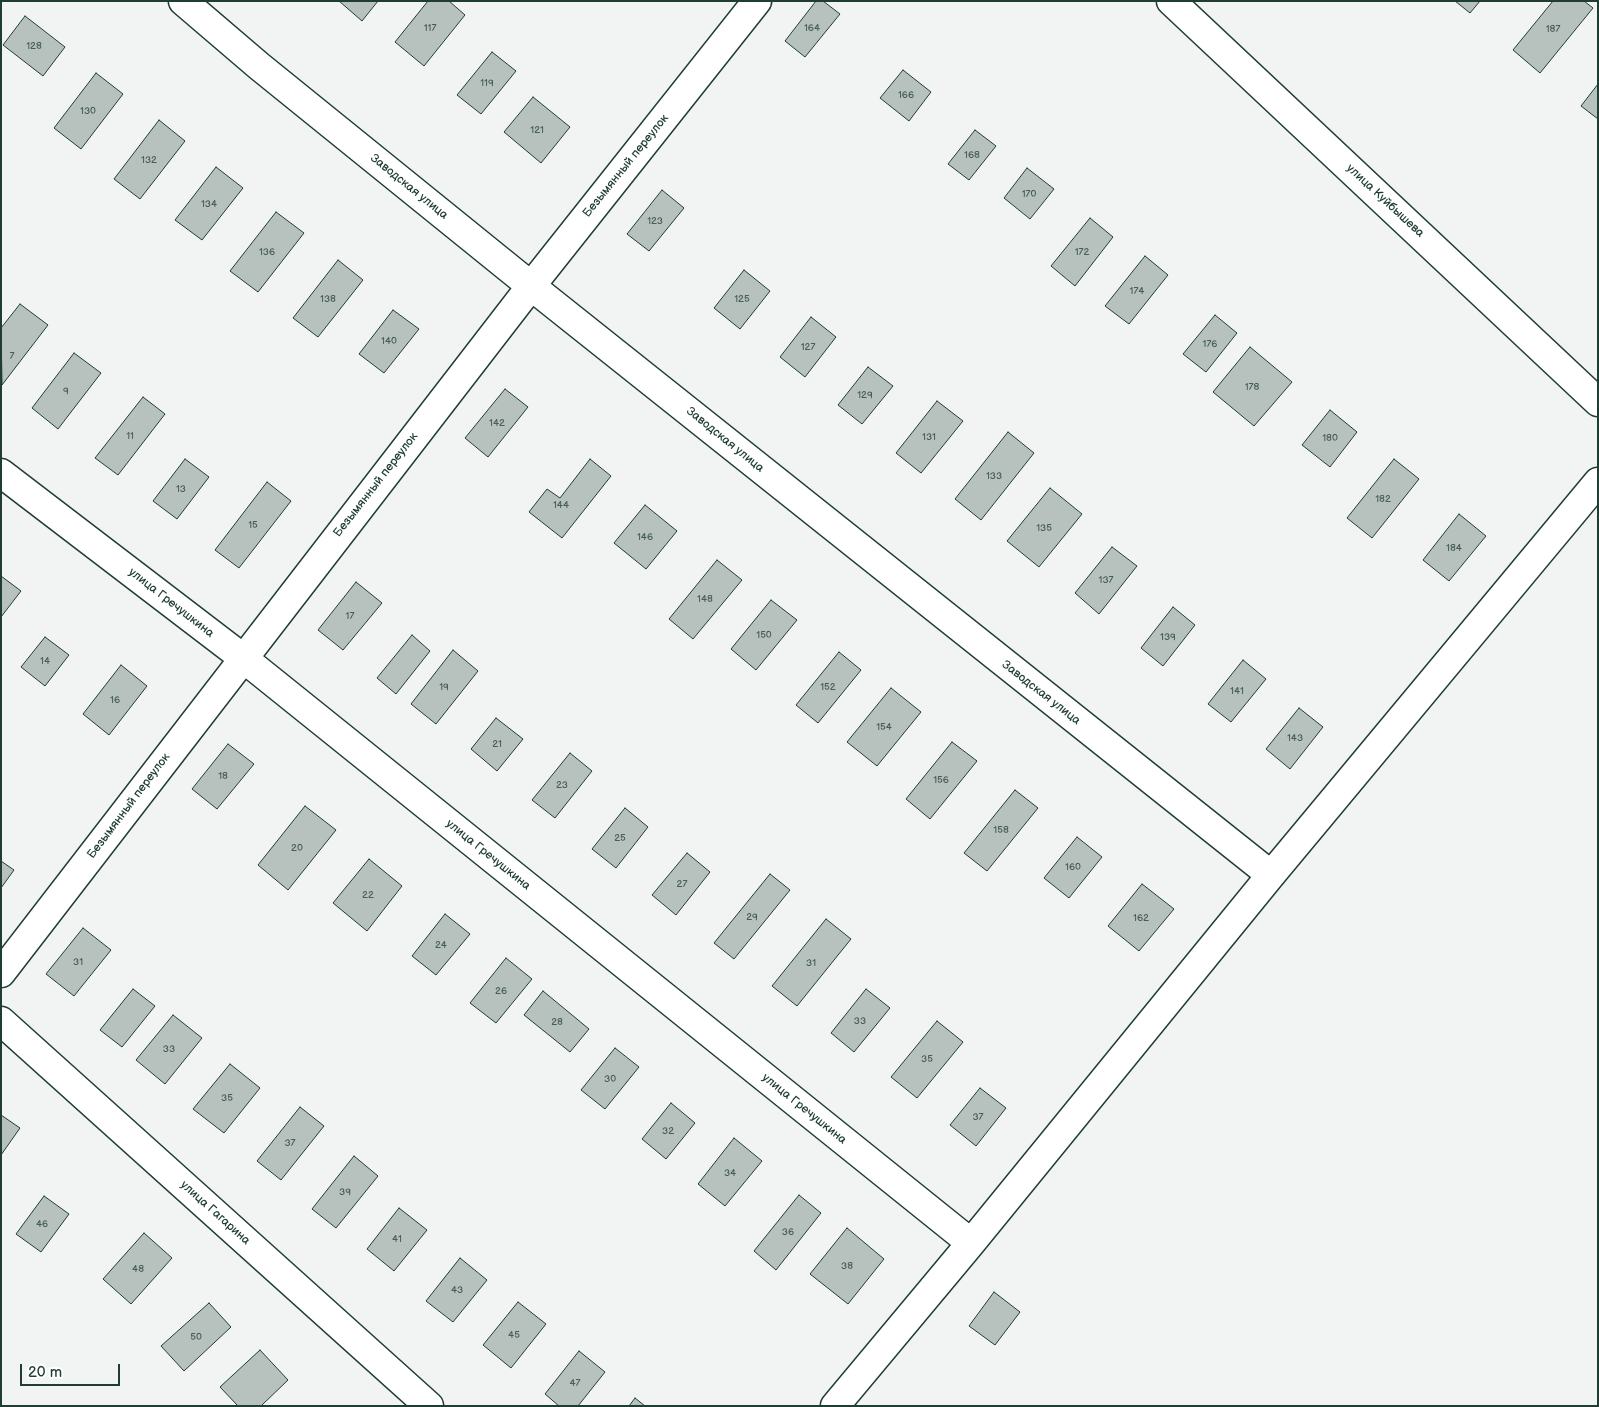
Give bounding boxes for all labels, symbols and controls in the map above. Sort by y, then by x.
house number: 117 [424,22,436,34]
house number: 164 [804,22,820,34]
house number: 187 [1546,23,1560,35]
house number: 128 [26,40,42,52]
house number: 119 [480,77,494,89]
house number: 166 [898,89,914,101]
house number: 130 [80,105,96,117]
street label: Безымянный переулок [580,112,672,220]
house number: 121 [530,124,544,136]
house number: 168 [964,149,980,161]
street label: Заводская улица [367,151,451,223]
house number: 132 [141,154,157,166]
street label: улица Куйбышева [1343,161,1427,241]
house number: 170 [1022,188,1036,200]
house number: 134 [201,198,217,210]
house number: 123 [647,215,663,227]
house number: 136 [259,246,275,258]
house number: 172 [1075,246,1089,258]
house number: 174 [1130,285,1144,297]
house number: 138 [320,293,336,305]
house number: 125 [734,293,750,305]
house number: 140 [381,335,397,347]
house number: 176 [1203,338,1217,350]
house number: 127 [801,341,815,353]
house number: 7 [10,350,14,362]
house number: 178 [1245,381,1259,393]
house number: 9 [63,385,69,397]
house number: 129 [857,389,873,401]
street label: Заводская улица [683,404,767,476]
house number: 142 [489,417,505,429]
house number: 11 [126,430,134,442]
street label: Безымянный переулок [331,430,421,540]
house number: 131 [922,431,936,443]
house number: 180 [1322,432,1338,444]
house number: 133 [986,470,1002,482]
house number: 13 [176,483,186,495]
house number: 182 [1375,493,1391,505]
house number: 144 [553,499,569,511]
house number: 15 [248,519,258,531]
house number: 135 [1036,522,1052,534]
house number: 146 [637,531,653,543]
house number: 184 [1446,542,1462,554]
street label: улица Гречушкина [125,565,217,641]
house number: 137 [1099,574,1113,586]
house number: 148 [697,593,713,605]
house number: 17 [346,610,354,622]
house number: 150 [756,629,772,641]
house number: 139 [1160,631,1176,643]
house number: 14 [40,655,50,667]
street label: Заводская улица [999,658,1083,728]
house number: 19 [439,681,449,693]
house number: 152 [820,681,836,693]
house number: 141 [1230,685,1244,697]
house number: 16 [110,694,120,706]
house number: 154 [876,721,892,733]
house number: 143 [1287,732,1303,744]
house number: 21 [492,738,502,750]
street label: Безымянный переулок [85,750,173,862]
house number: 18 [218,770,228,782]
house number: 156 [933,774,949,786]
house number: 23 [556,779,568,791]
street label: улица Гречушкина [443,817,533,893]
house number: 158 [993,824,1009,836]
house number: 25 [614,832,626,844]
house number: 20 [291,842,303,854]
house number: 160 [1065,861,1081,873]
house number: 27 [677,878,687,890]
house number: 22 [362,889,374,901]
house number: 29 [746,911,758,923]
house number: 162 [1133,912,1149,924]
house number: 24 [435,939,447,951]
house number: 31 [73,956,83,968]
house number: 31 [806,957,816,969]
house number: 26 [495,985,507,997]
house number: 33 [854,1015,866,1027]
house number: 28 [551,1016,563,1028]
house number: 33 [163,1043,175,1055]
house number: 35 [921,1053,933,1065]
street label: улица Гречушкина [759,1071,849,1147]
house number: 30 [604,1073,616,1085]
house number: 35 [221,1092,233,1104]
house number: 37 [972,1111,984,1123]
house number: 32 [662,1125,674,1137]
house number: 37 [284,1137,296,1149]
house number: 34 [724,1167,736,1179]
street label: улица Гагарина [177,1178,253,1248]
house number: 39 [339,1186,351,1198]
house number: 46 [36,1218,48,1230]
house number: 36 [782,1226,794,1238]
house number: 41 [392,1233,402,1245]
house number: 38 [841,1260,853,1272]
house number: 48 [132,1263,144,1275]
house number: 43 [451,1284,463,1296]
house number: 45 [508,1329,520,1341]
house number: 50 [190,1331,202,1343]
scale bar [22,1354,122,1386]
text: 20 m [28,1363,62,1382]
house number: 47 [569,1377,581,1389]

